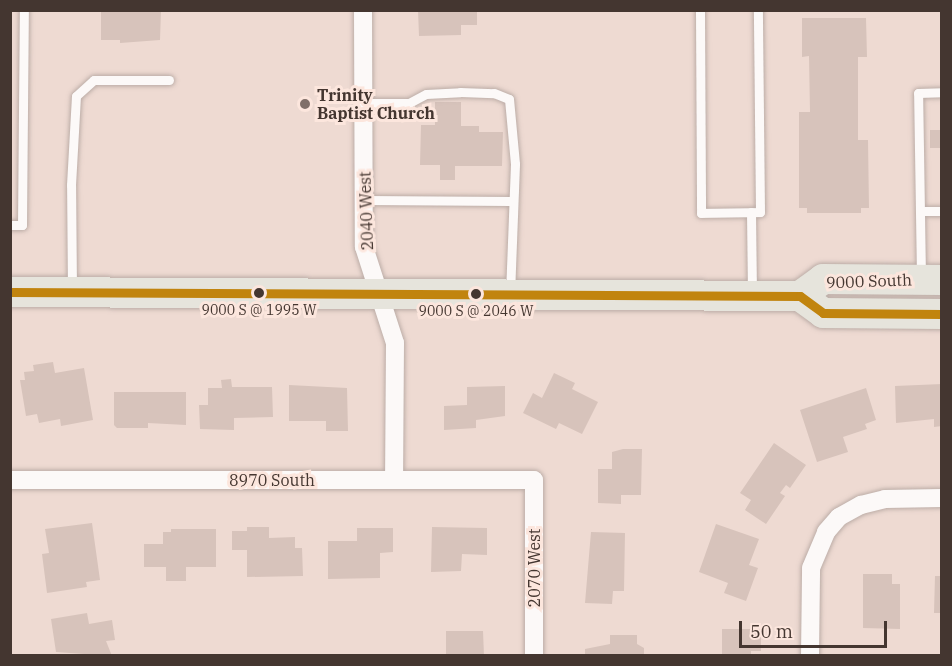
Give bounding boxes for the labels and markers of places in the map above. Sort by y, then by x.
place label: Trinity Baptist Church [317,85,435,123]
marker: Trinity Baptist Church [298,97,312,111]
marker: 9000 S @ 1995 W [253,287,265,299]
marker: 9000 S @ 2046 W [470,288,482,300]
place label: 9000 S @ 1995 W [202,302,316,318]
place label: 9000 S @ 2046 W [419,303,533,319]

